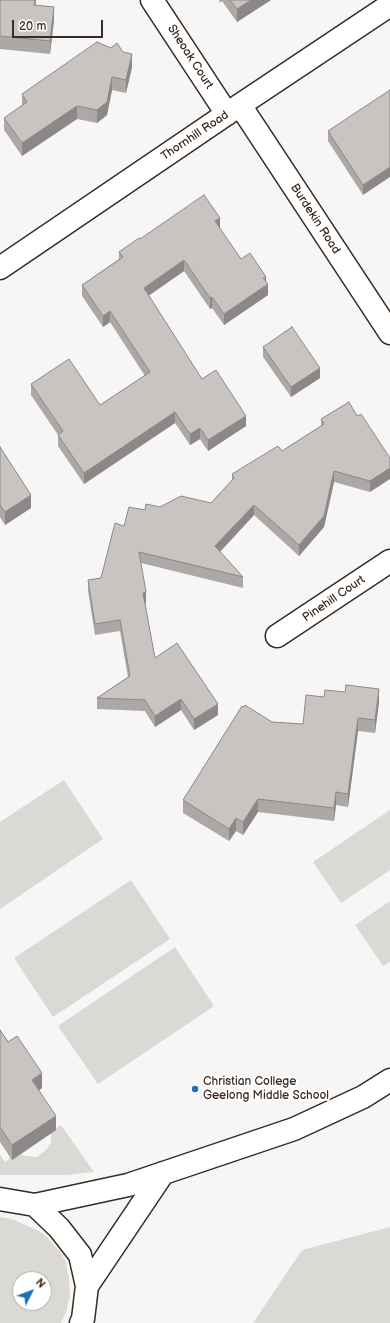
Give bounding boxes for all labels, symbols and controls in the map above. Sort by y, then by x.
scale bar [14,12,105,38]
text: 20 m [19,19,46,34]
street label: Sheoak Court [164,22,216,92]
street label: Thornhill Road [158,108,232,164]
street label: Burdekin Road [287,181,343,257]
street label: Pinehill Court [300,573,368,625]
place label: Christian College Geelong Middle School [203,1075,329,1103]
marker: Christian College Geelong Middle School [190,1084,200,1094]
north arrow [12,1271,52,1311]
text: N [33,1276,48,1291]

